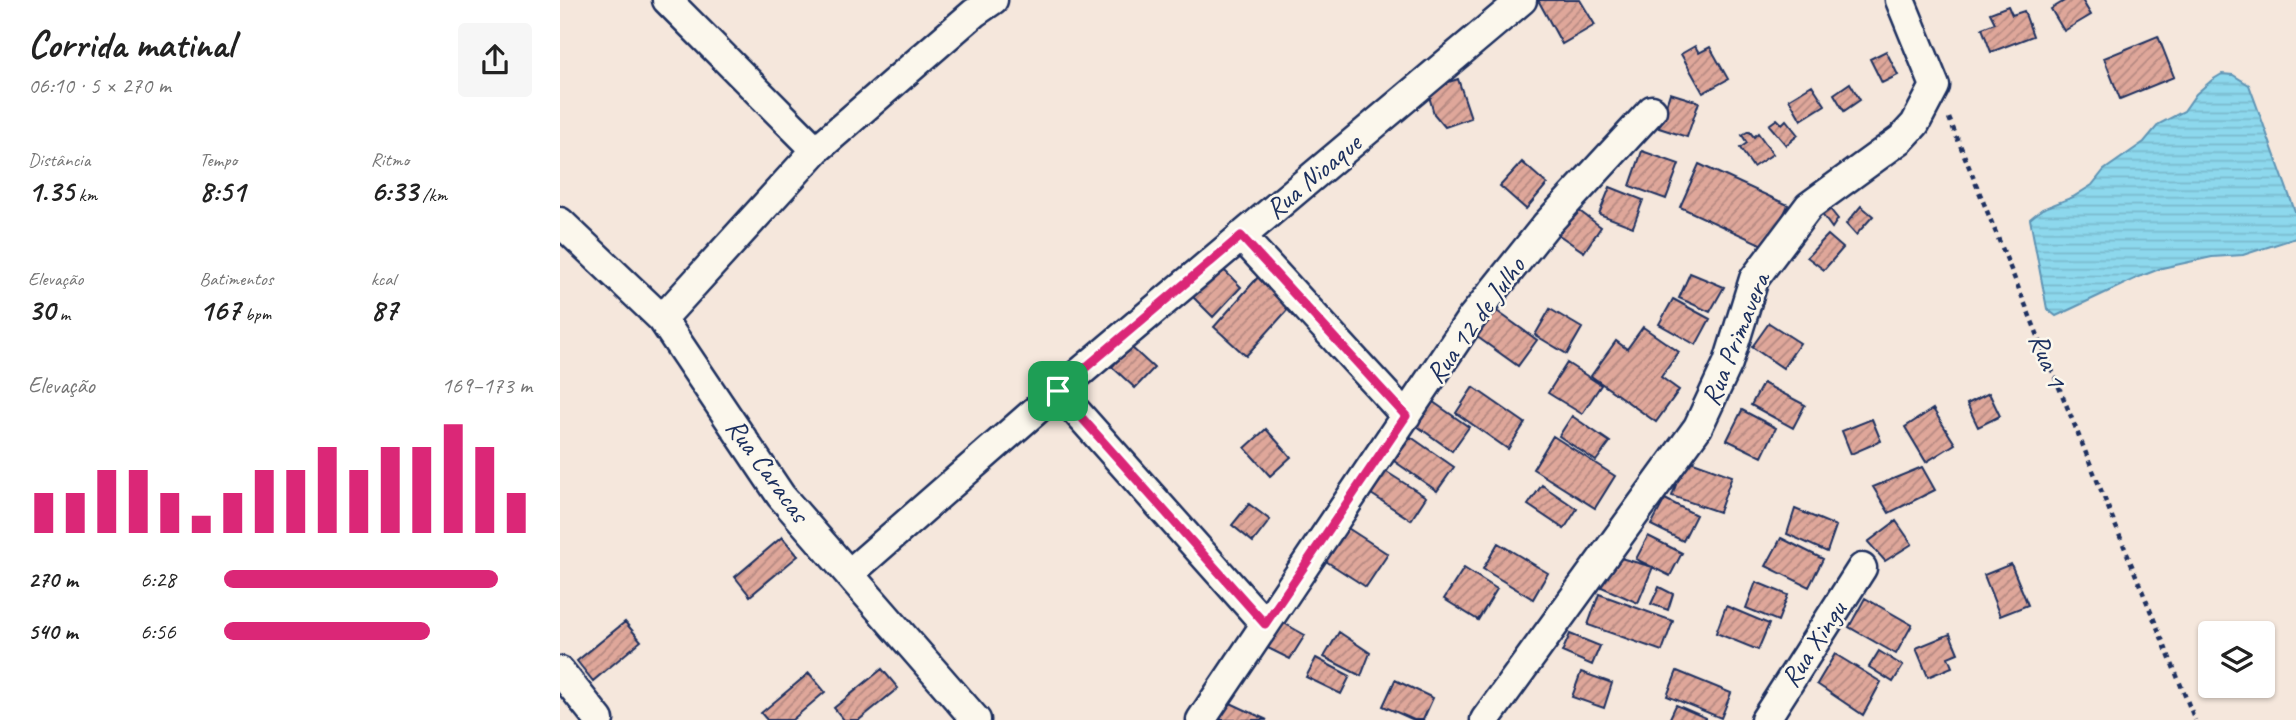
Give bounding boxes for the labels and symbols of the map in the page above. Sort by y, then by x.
street label: Rua Nioaque [1258,124,1370,226]
street label: Rua 12 de Julho [1417,248,1534,390]
street label: Rua Primavera [1693,265,1778,410]
street label: Rua 1 [2021,328,2075,393]
pin [1028,361,1088,421]
street label: Rua Caracas [718,411,819,531]
street label: Rua Xingu [1772,593,1855,694]

